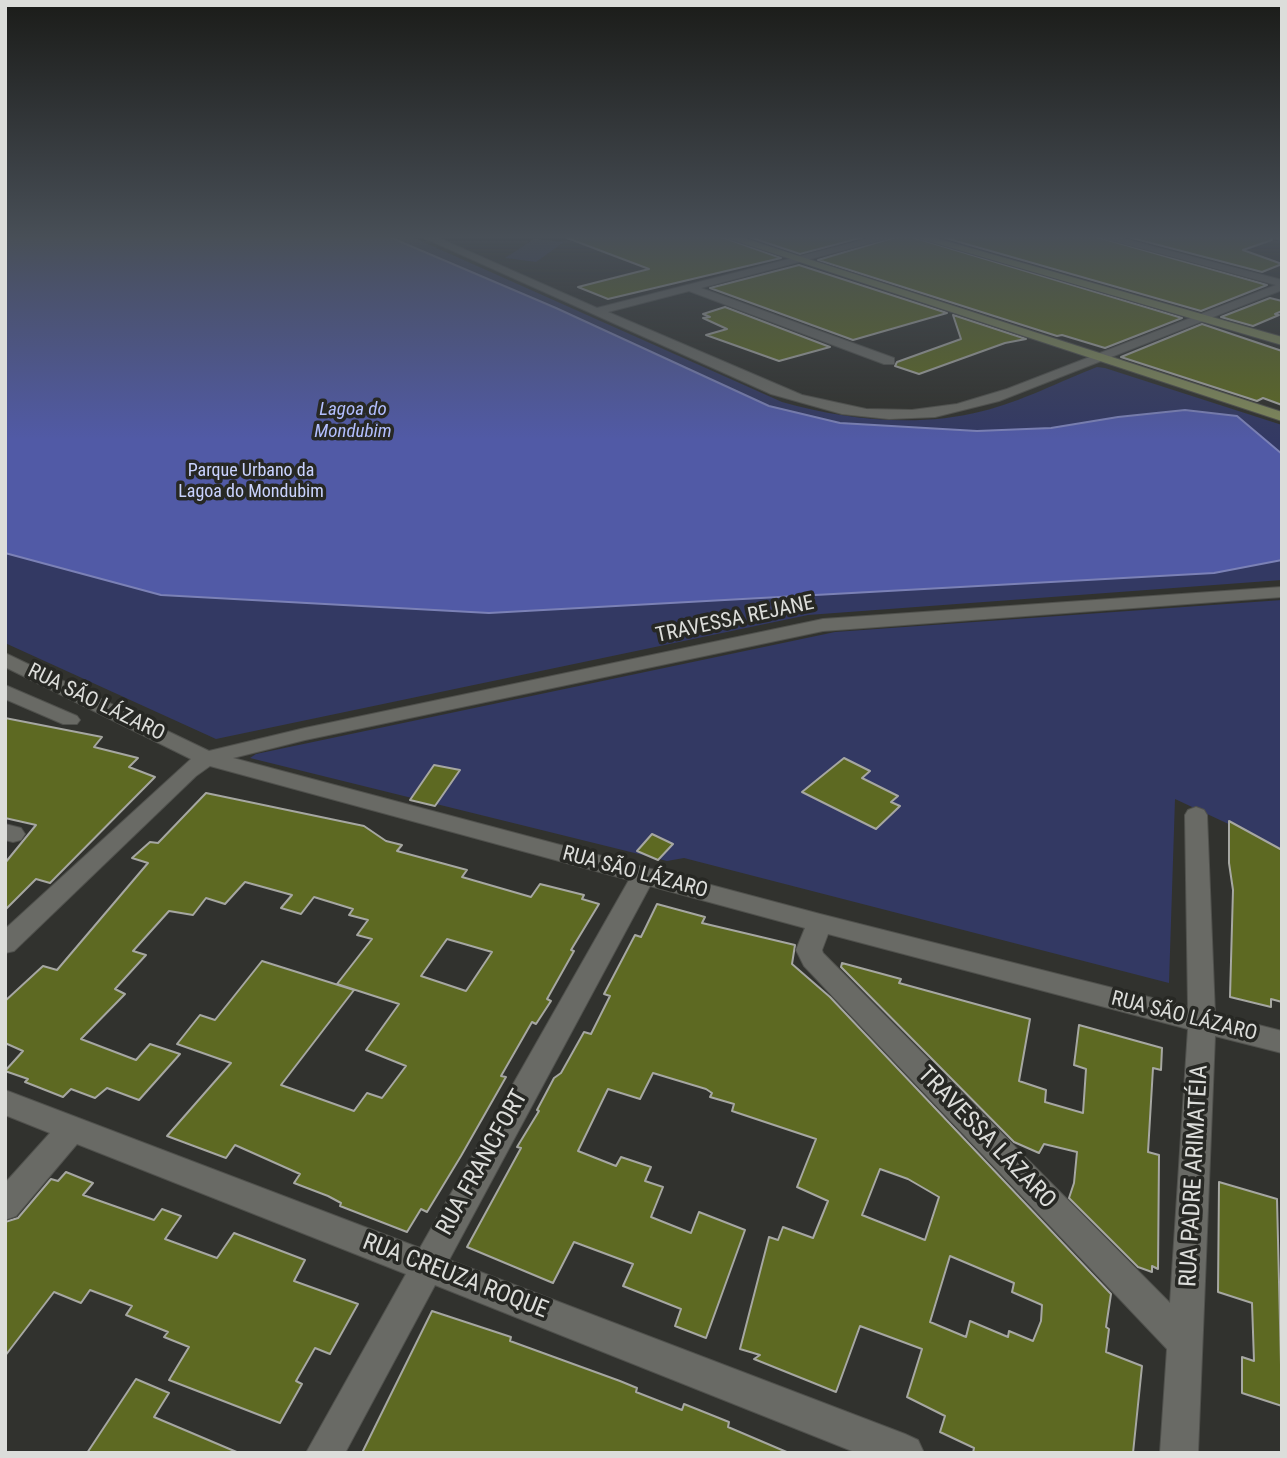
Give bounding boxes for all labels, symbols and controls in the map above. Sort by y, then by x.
water label: Lagoa do Mondubim [314,399,392,443]
park label: Parque Urbano da Lagoa do Mondubim [178,460,324,503]
street label: TRAVESSA REJANE [654,591,816,649]
street label: RUA SÃO LÁZARO [23,659,169,747]
street label: RUA SÃO LÁZARO [560,842,710,904]
street label: RUA SÃO LÁZARO [1109,987,1259,1047]
street label: TRAVESSA LÁZARO [911,1061,1061,1215]
street label: RUA PADRE ARIMATÉIA [1175,1064,1215,1288]
street label: RUA FRANCFORT [431,1085,535,1241]
street label: RUA CREUZA ROQUE [358,1228,552,1326]

